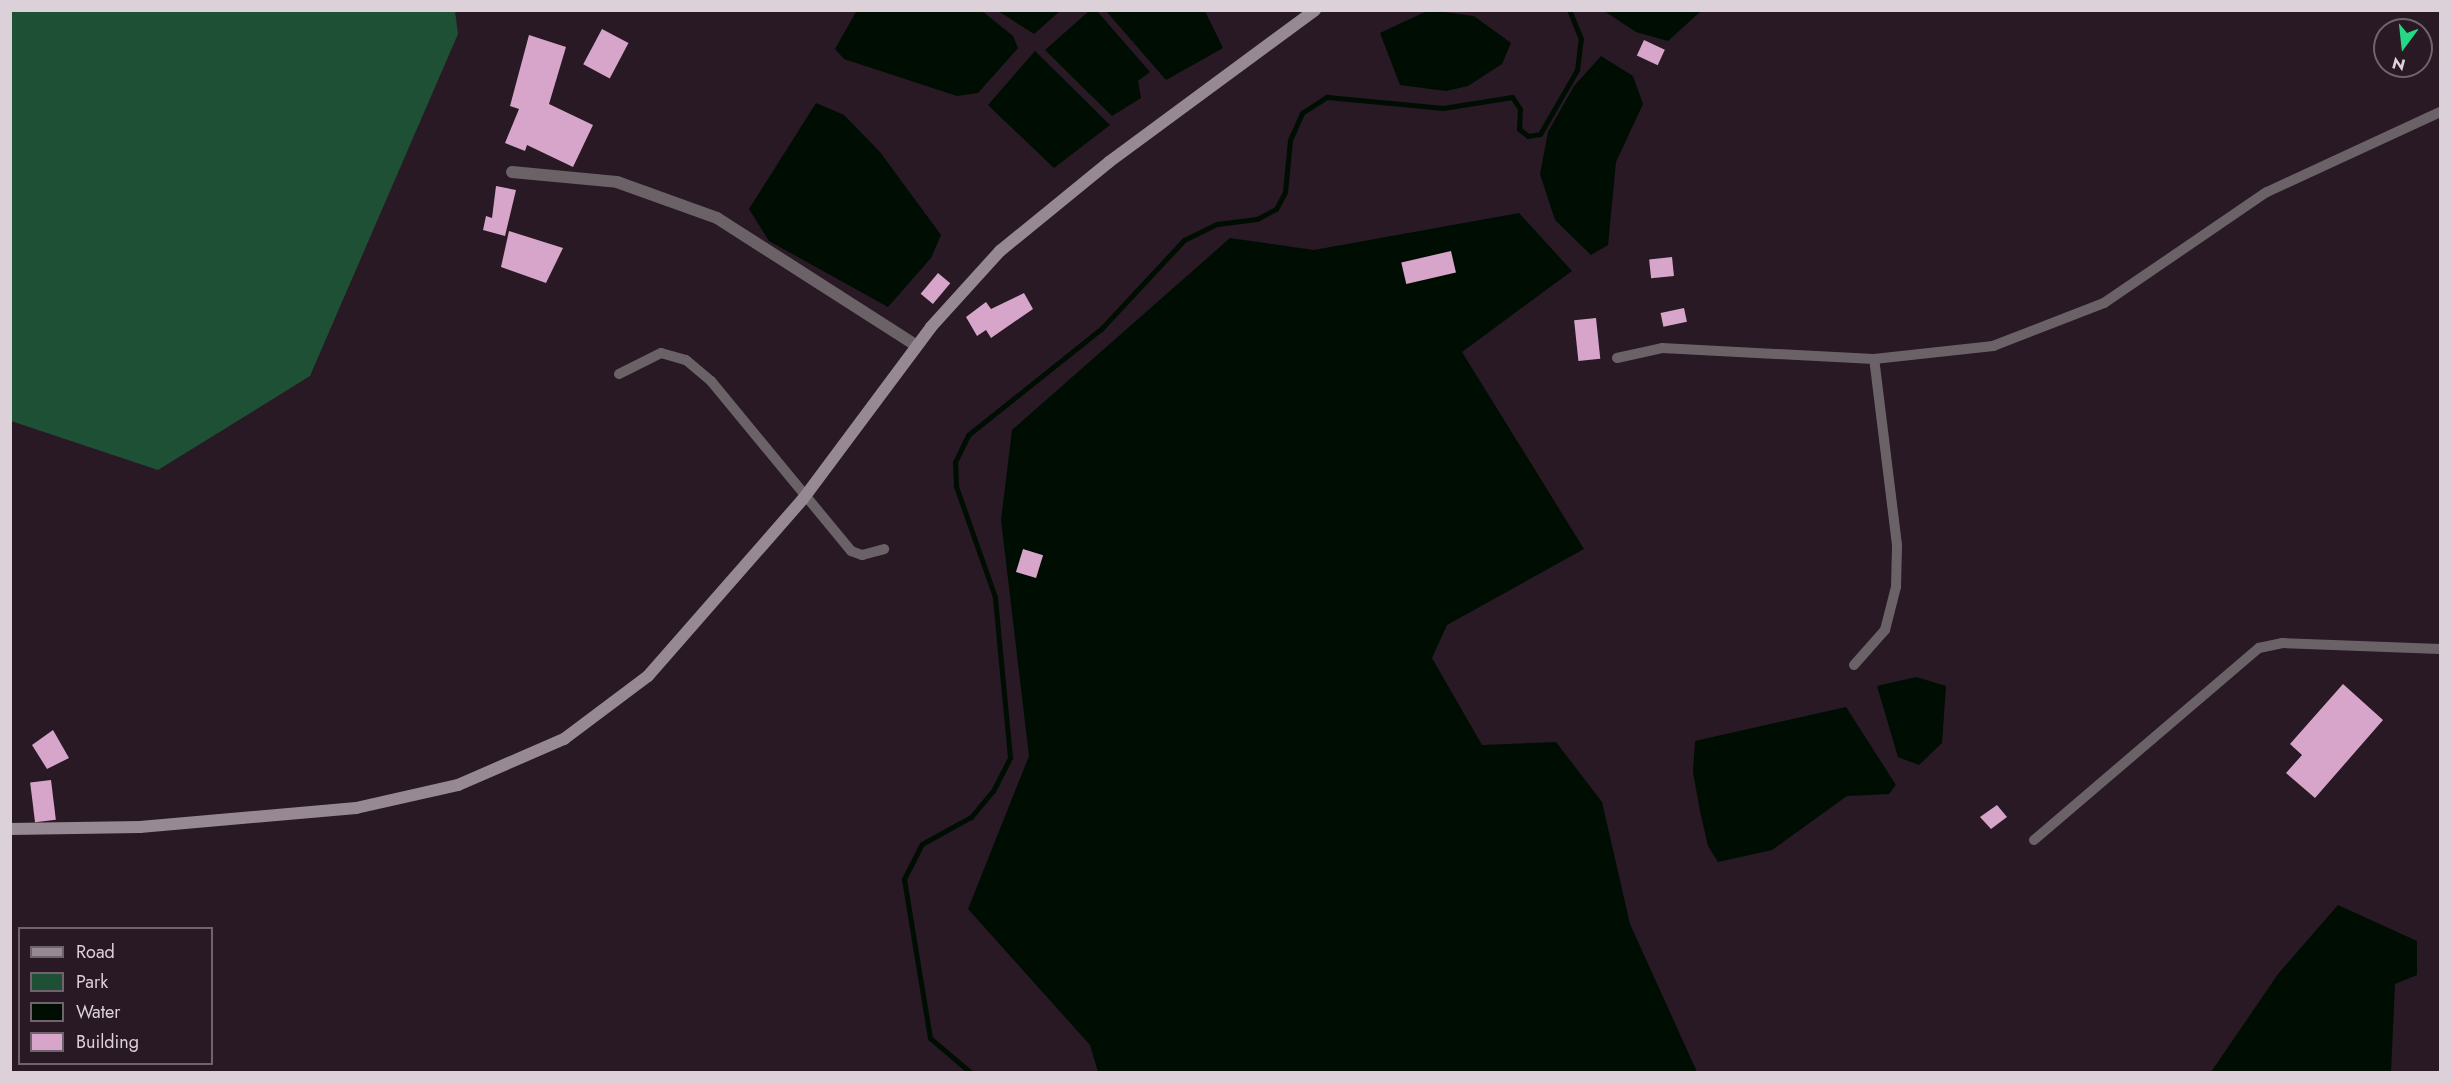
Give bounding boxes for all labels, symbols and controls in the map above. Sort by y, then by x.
north arrow [2373,18,2433,78]
text: N [2390,51,2408,77]
legend [18,927,213,1065]
text: Road [76,939,115,965]
text: Park [76,969,108,995]
text: Water [76,999,120,1025]
text: Building [76,1029,139,1055]

